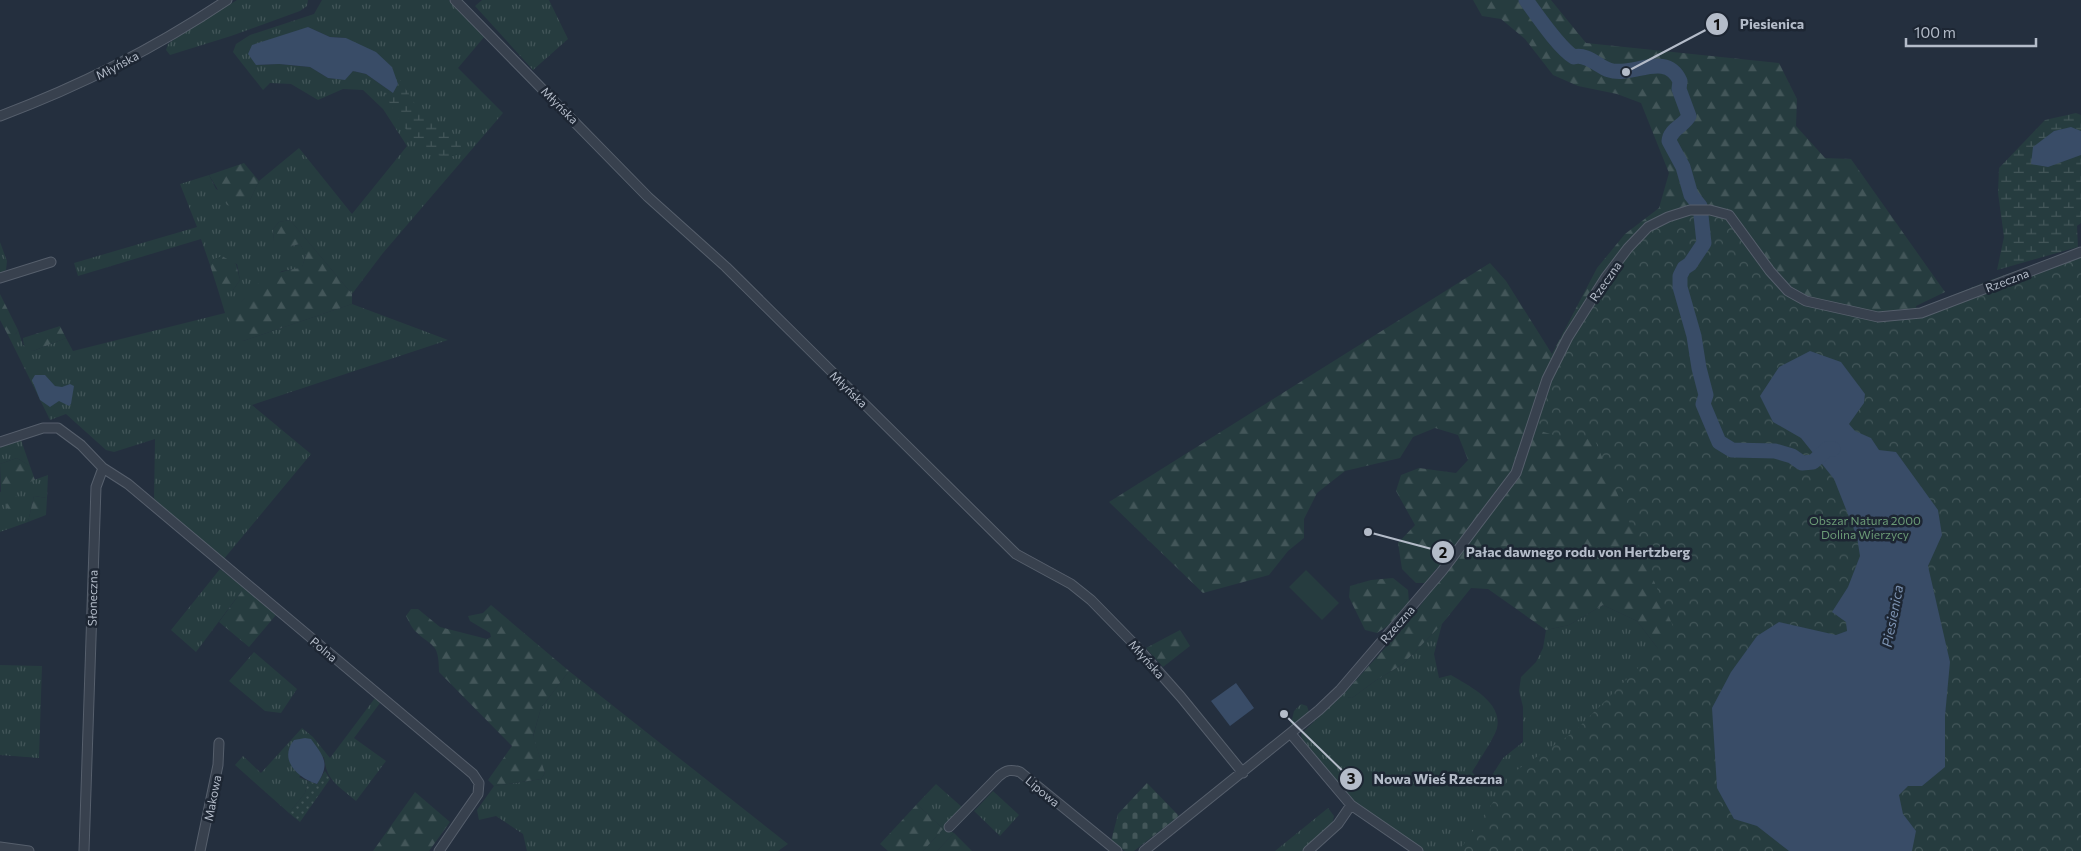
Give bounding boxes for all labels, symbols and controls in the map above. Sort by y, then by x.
callout: Piesienica [1705,10,1814,39]
text: 1 [1714,15,1720,33]
text: Piesienica [1740,15,1804,32]
scale bar [1906,15,2036,47]
text: 100 m [1914,23,1956,41]
street label: Młyńska [93,48,141,82]
street label: Młyńska [539,84,581,126]
street label: Rzeczna [1586,258,1624,304]
street label: Rzeczna [1983,265,2031,295]
street label: Młyńska [827,368,871,410]
park label: Obszar Natura 2000 Dolina Wierzycy [1809,513,1921,541]
callout: Pałac dawnego rodu von Hertzberg [1430,538,1700,567]
text: 2 [1439,543,1447,561]
text: Pałac dawnego rodu von Hertzberg [1466,543,1691,560]
street label: Słoneczna [85,570,99,626]
water label: Piesienica [1878,583,1906,649]
street label: Rzeczna [1377,602,1417,646]
street label: Polna [308,634,340,664]
street label: Młyńska [1126,637,1168,681]
callout: Nowa Wieś Rzeczna [1339,765,1513,794]
text: 3 [1347,769,1356,787]
text: Nowa Wieś Rzeczna [1374,770,1502,787]
street label: Lipowa [1023,773,1063,809]
street label: Makowa [201,774,223,822]

